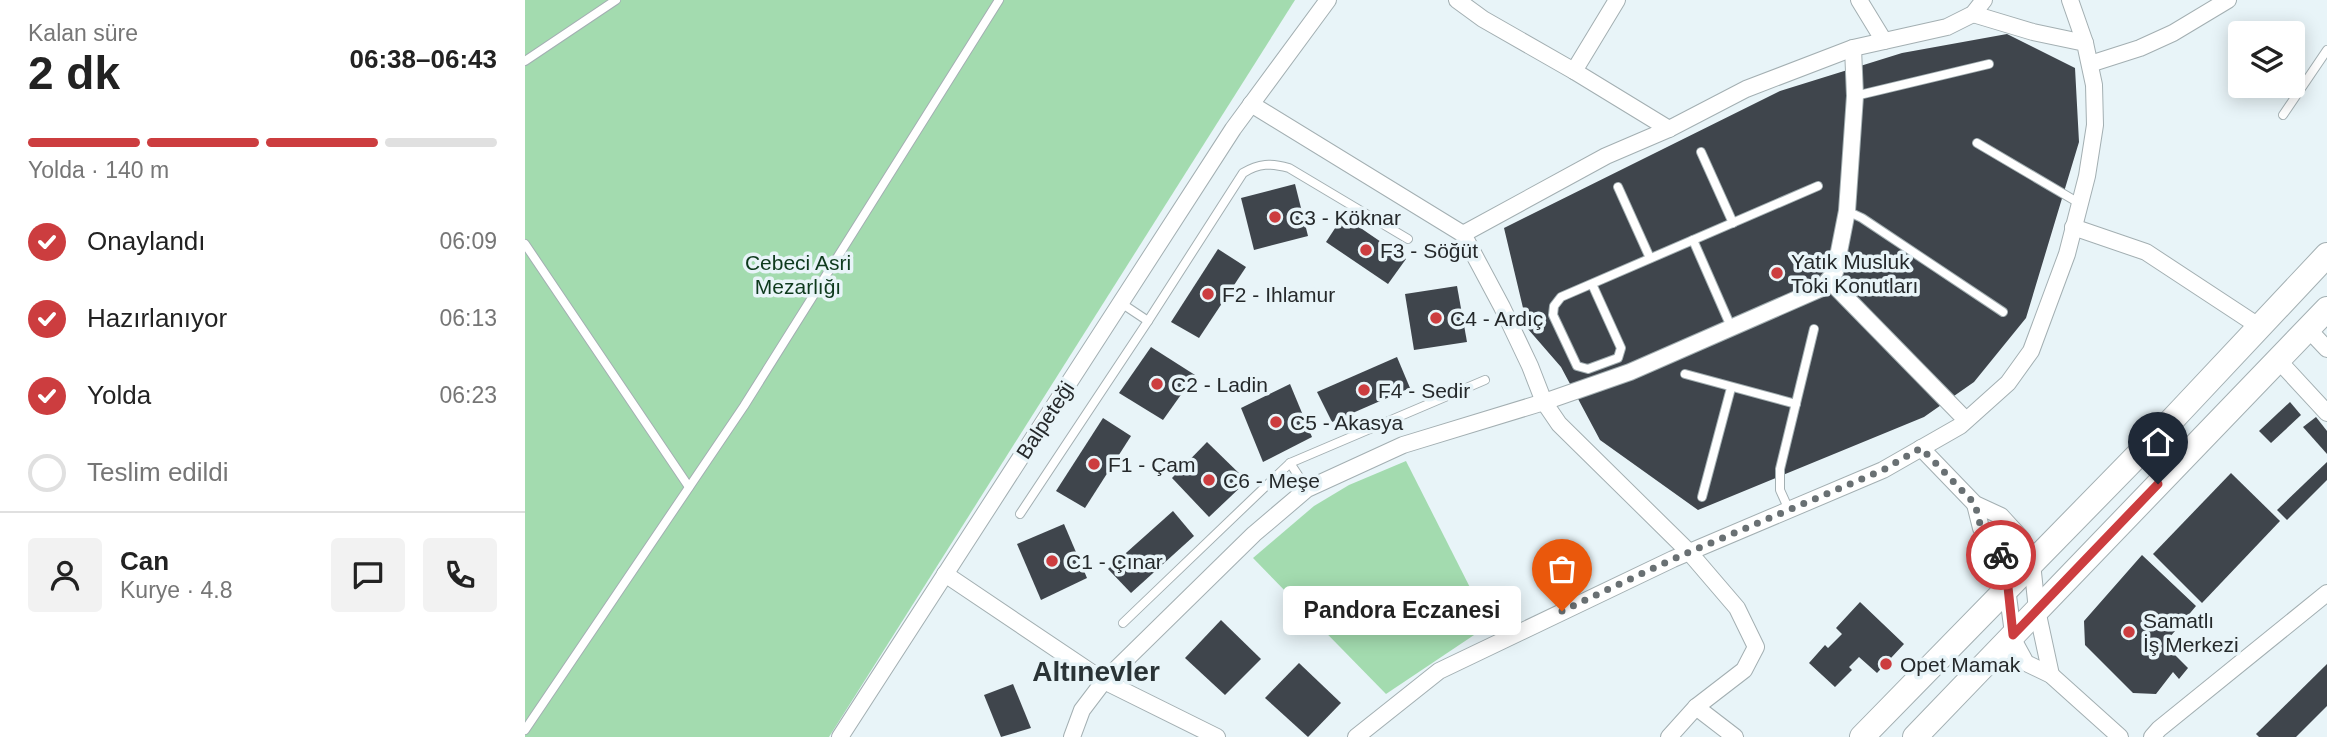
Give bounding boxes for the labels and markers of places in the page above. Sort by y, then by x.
place label: C3 - Köknar [1289,206,1401,229]
marker: C3 - Köknar [1267,209,1283,225]
place label: F3 - Söğüt [1380,239,1478,262]
marker: F3 - Söğüt [1358,242,1374,258]
place label: Yatık Musluk Toki Konutları [1791,250,1918,297]
marker: Yatık Musluk Toki Konutları [1769,265,1785,281]
place label: F2 - Ihlamur [1222,283,1335,306]
marker: F2 - Ihlamur [1200,286,1216,302]
place label: C4 - Ardıç [1450,307,1543,330]
marker: C4 - Ardıç [1428,310,1444,326]
place label: C2 - Ladin [1171,373,1268,396]
marker: C2 - Ladin [1149,376,1165,392]
place label: F4 - Sedir [1378,379,1470,402]
marker: F4 - Sedir [1356,382,1372,398]
place label: C5 - Akasya [1290,411,1404,434]
pin [2128,412,2188,484]
marker: C5 - Akasya [1268,414,1284,430]
place label: F1 - Çam [1108,453,1196,476]
marker: F1 - Çam [1086,456,1102,472]
place label: C6 - Meşe [1223,469,1320,492]
marker: C6 - Meşe [1201,472,1217,488]
pin [1532,539,1592,611]
place label: C1 - Çınar [1066,550,1163,573]
marker: C1 - Çınar [1044,553,1060,569]
callout: Pandora Eczanesi [1282,586,1520,636]
place label: Samatlı İş Merkezi [2143,609,2239,656]
marker: Samatlı İş Merkezi [2121,624,2137,640]
place label: Opet Mamak [1900,653,2021,676]
marker: Opet Mamak [1878,656,1894,672]

